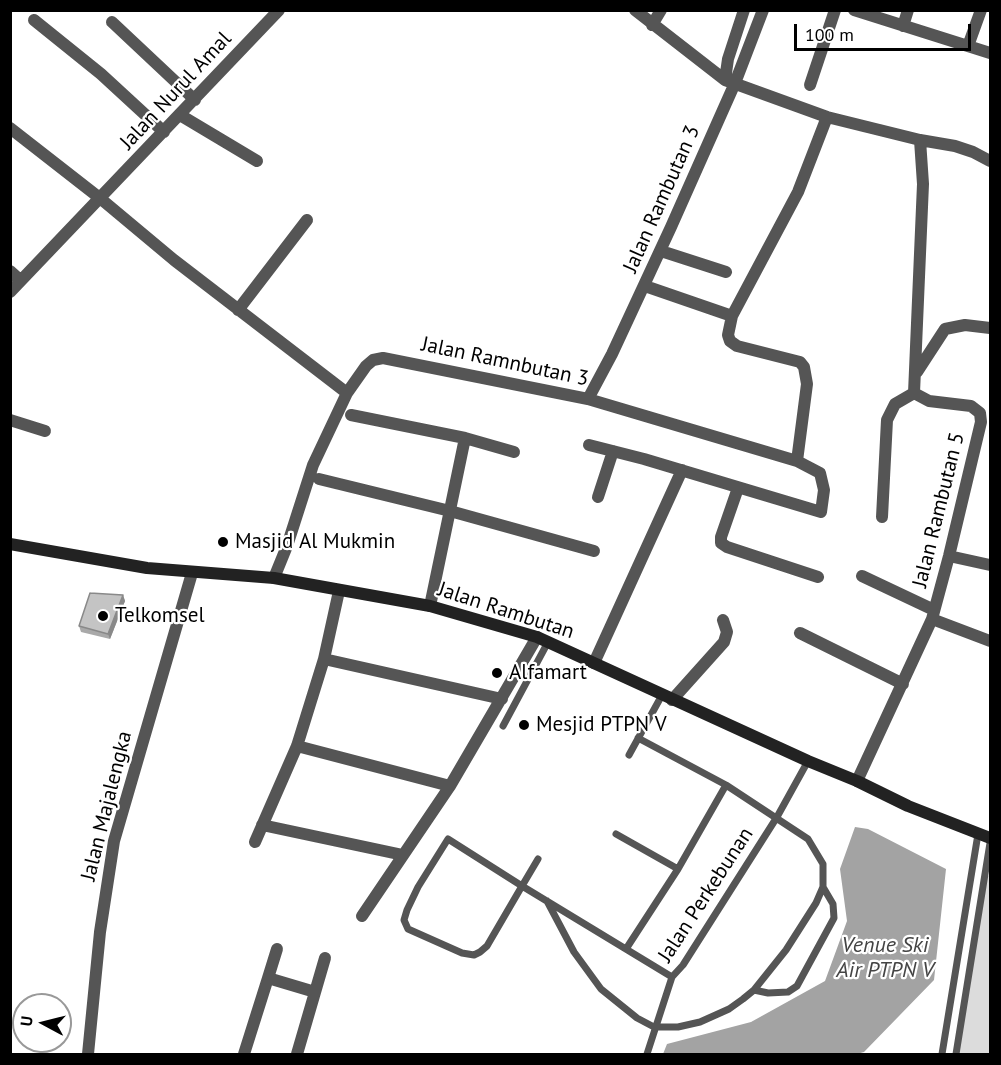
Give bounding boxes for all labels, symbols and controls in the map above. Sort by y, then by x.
scale bar [797,12,974,50]
text: 100 m [805,23,854,46]
street label: Jalan Nurul Amal [115,27,237,155]
street label: Jalan Rambutan 3 [618,121,706,277]
street label: Jalan Ramnbutan 3 [419,332,591,392]
street label: Jalan Rambutan 5 [908,430,970,590]
place label: Masjid Al Mukmin [235,529,395,555]
marker: Masjid Al Mukmin [216,535,230,549]
street label: Jalan Rambutan [435,577,577,645]
place label: Telkomsel [115,603,205,629]
marker: Telkomsel [96,609,110,623]
place label: Alfamart [509,660,587,686]
marker: Alfamart [490,666,504,680]
place label: Mesjid PTPN V [536,712,667,738]
marker: Mesjid PTPN V [517,718,531,732]
street label: Jalan Majalengka [76,729,138,883]
street label: Jalan Perkebunan [653,823,759,967]
water label: Venue Ski Air PTPN V [836,933,934,984]
north arrow [12,993,72,1053]
text: U [16,1015,37,1027]

